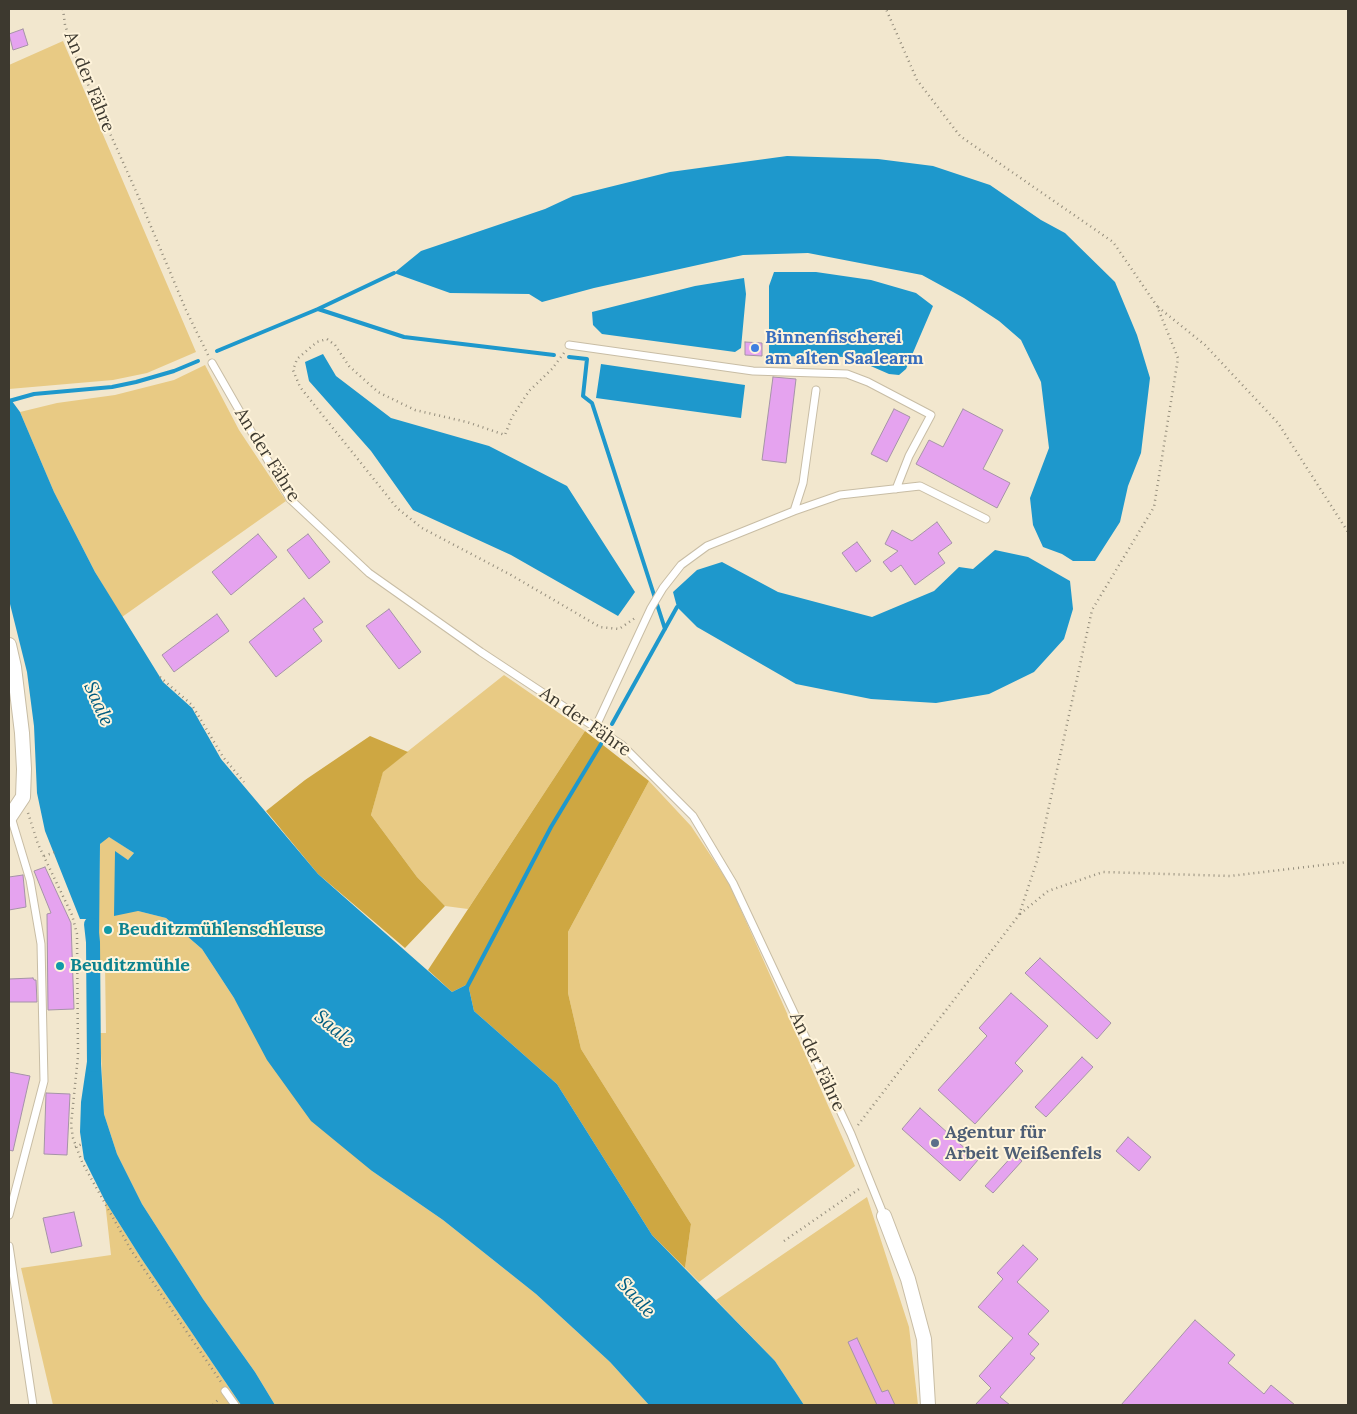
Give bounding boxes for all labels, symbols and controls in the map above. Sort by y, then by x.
street label: An der Fähre [59,29,119,135]
place label: Binnenfischerei am alten Saalearm [765,327,924,369]
marker: Binnenfischerei am alten Saalearm [749,342,761,354]
street label: An der Fähre [230,404,304,506]
water label: Saale [78,678,118,730]
street label: An der Fähre [535,683,635,761]
place label: Beuditzmühlenschleuse [118,919,324,941]
marker: Beuditzmühlenschleuse [102,924,114,936]
place label: Beuditzmühle [70,955,190,977]
marker: Beuditzmühle [54,960,66,972]
water label: Saale [309,1005,359,1053]
street label: An der Fähre [785,1009,849,1115]
place label: Agentur für Arbeit Weißenfels [945,1122,1102,1164]
marker: Agentur für Arbeit Weißenfels [929,1137,941,1149]
water label: Saale [612,1273,660,1323]

